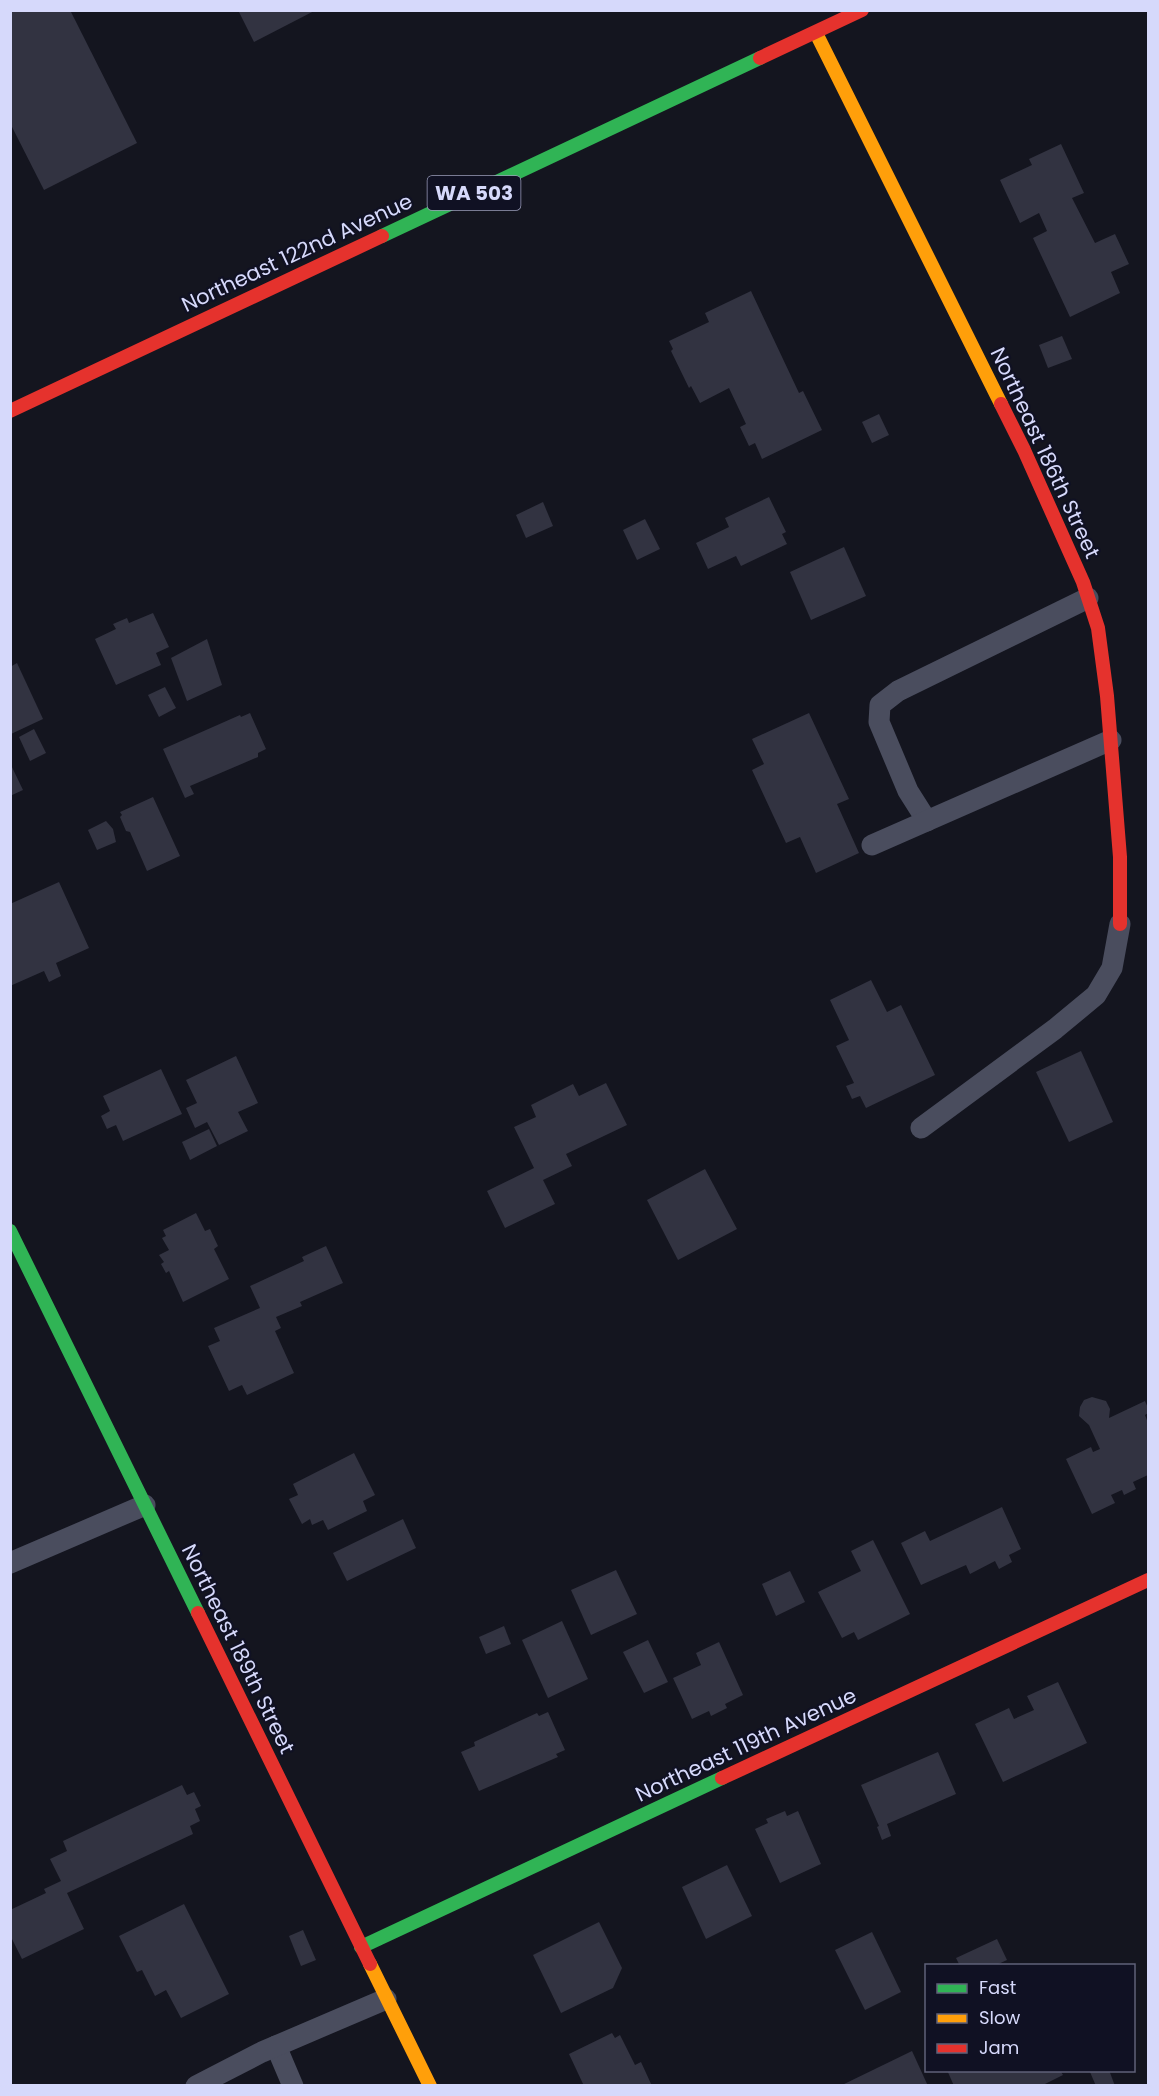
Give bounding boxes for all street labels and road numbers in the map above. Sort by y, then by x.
road number: WA 503 [428,176,520,210]
street label: Northeast 122nd Avenue [177,186,417,319]
street label: Northeast 186th Street [984,342,1107,563]
street label: Northeast 189th Street [175,1539,302,1758]
street label: Northeast 119th Avenue [631,1681,861,1809]

